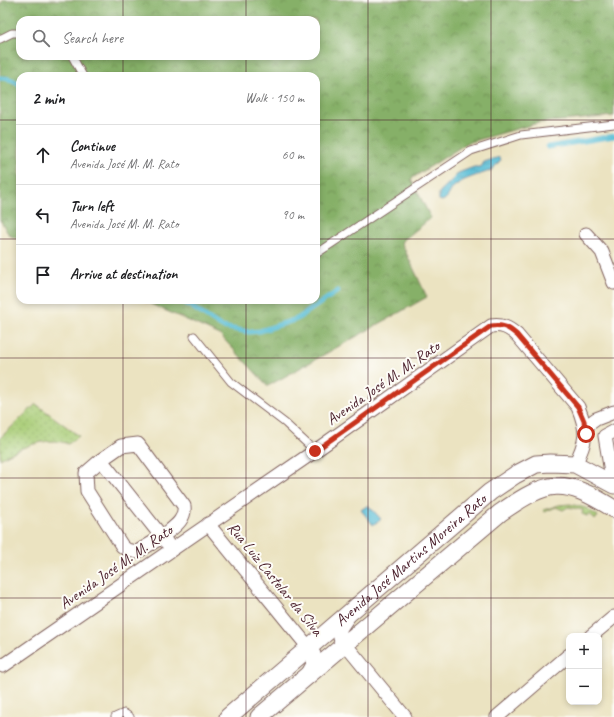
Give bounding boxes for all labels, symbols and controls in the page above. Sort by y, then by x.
search box [16,16,320,60]
icon: search [30,27,52,49]
text: Search here [62,29,123,48]
text: 2 min [32,88,65,109]
text: Walk · 150 m [245,90,304,106]
text: Continue [70,137,115,156]
icon: ahead [32,144,54,166]
text: 60 m [282,147,304,163]
text: Avenida José M. M. Rato [70,156,179,172]
text: Turn left [70,197,113,216]
icon: left [32,204,54,226]
text: 90 m [282,207,304,223]
text: Avenida José M. M. Rato [70,216,179,232]
icon: arrive [32,264,54,286]
text: Arrive at destination [70,265,177,284]
street label: Avenida José M. M. Rato [322,335,445,430]
route start [577,425,595,443]
route end [306,442,324,460]
street label: Avenida José Martins Moreira Rato [331,488,492,631]
street label: Rua Luiz Castelar da Silva [223,518,328,641]
street label: Avenida José M. M. Rato [55,519,178,614]
map controls [566,633,602,705]
button: + [566,633,602,669]
button: − [566,669,602,705]

